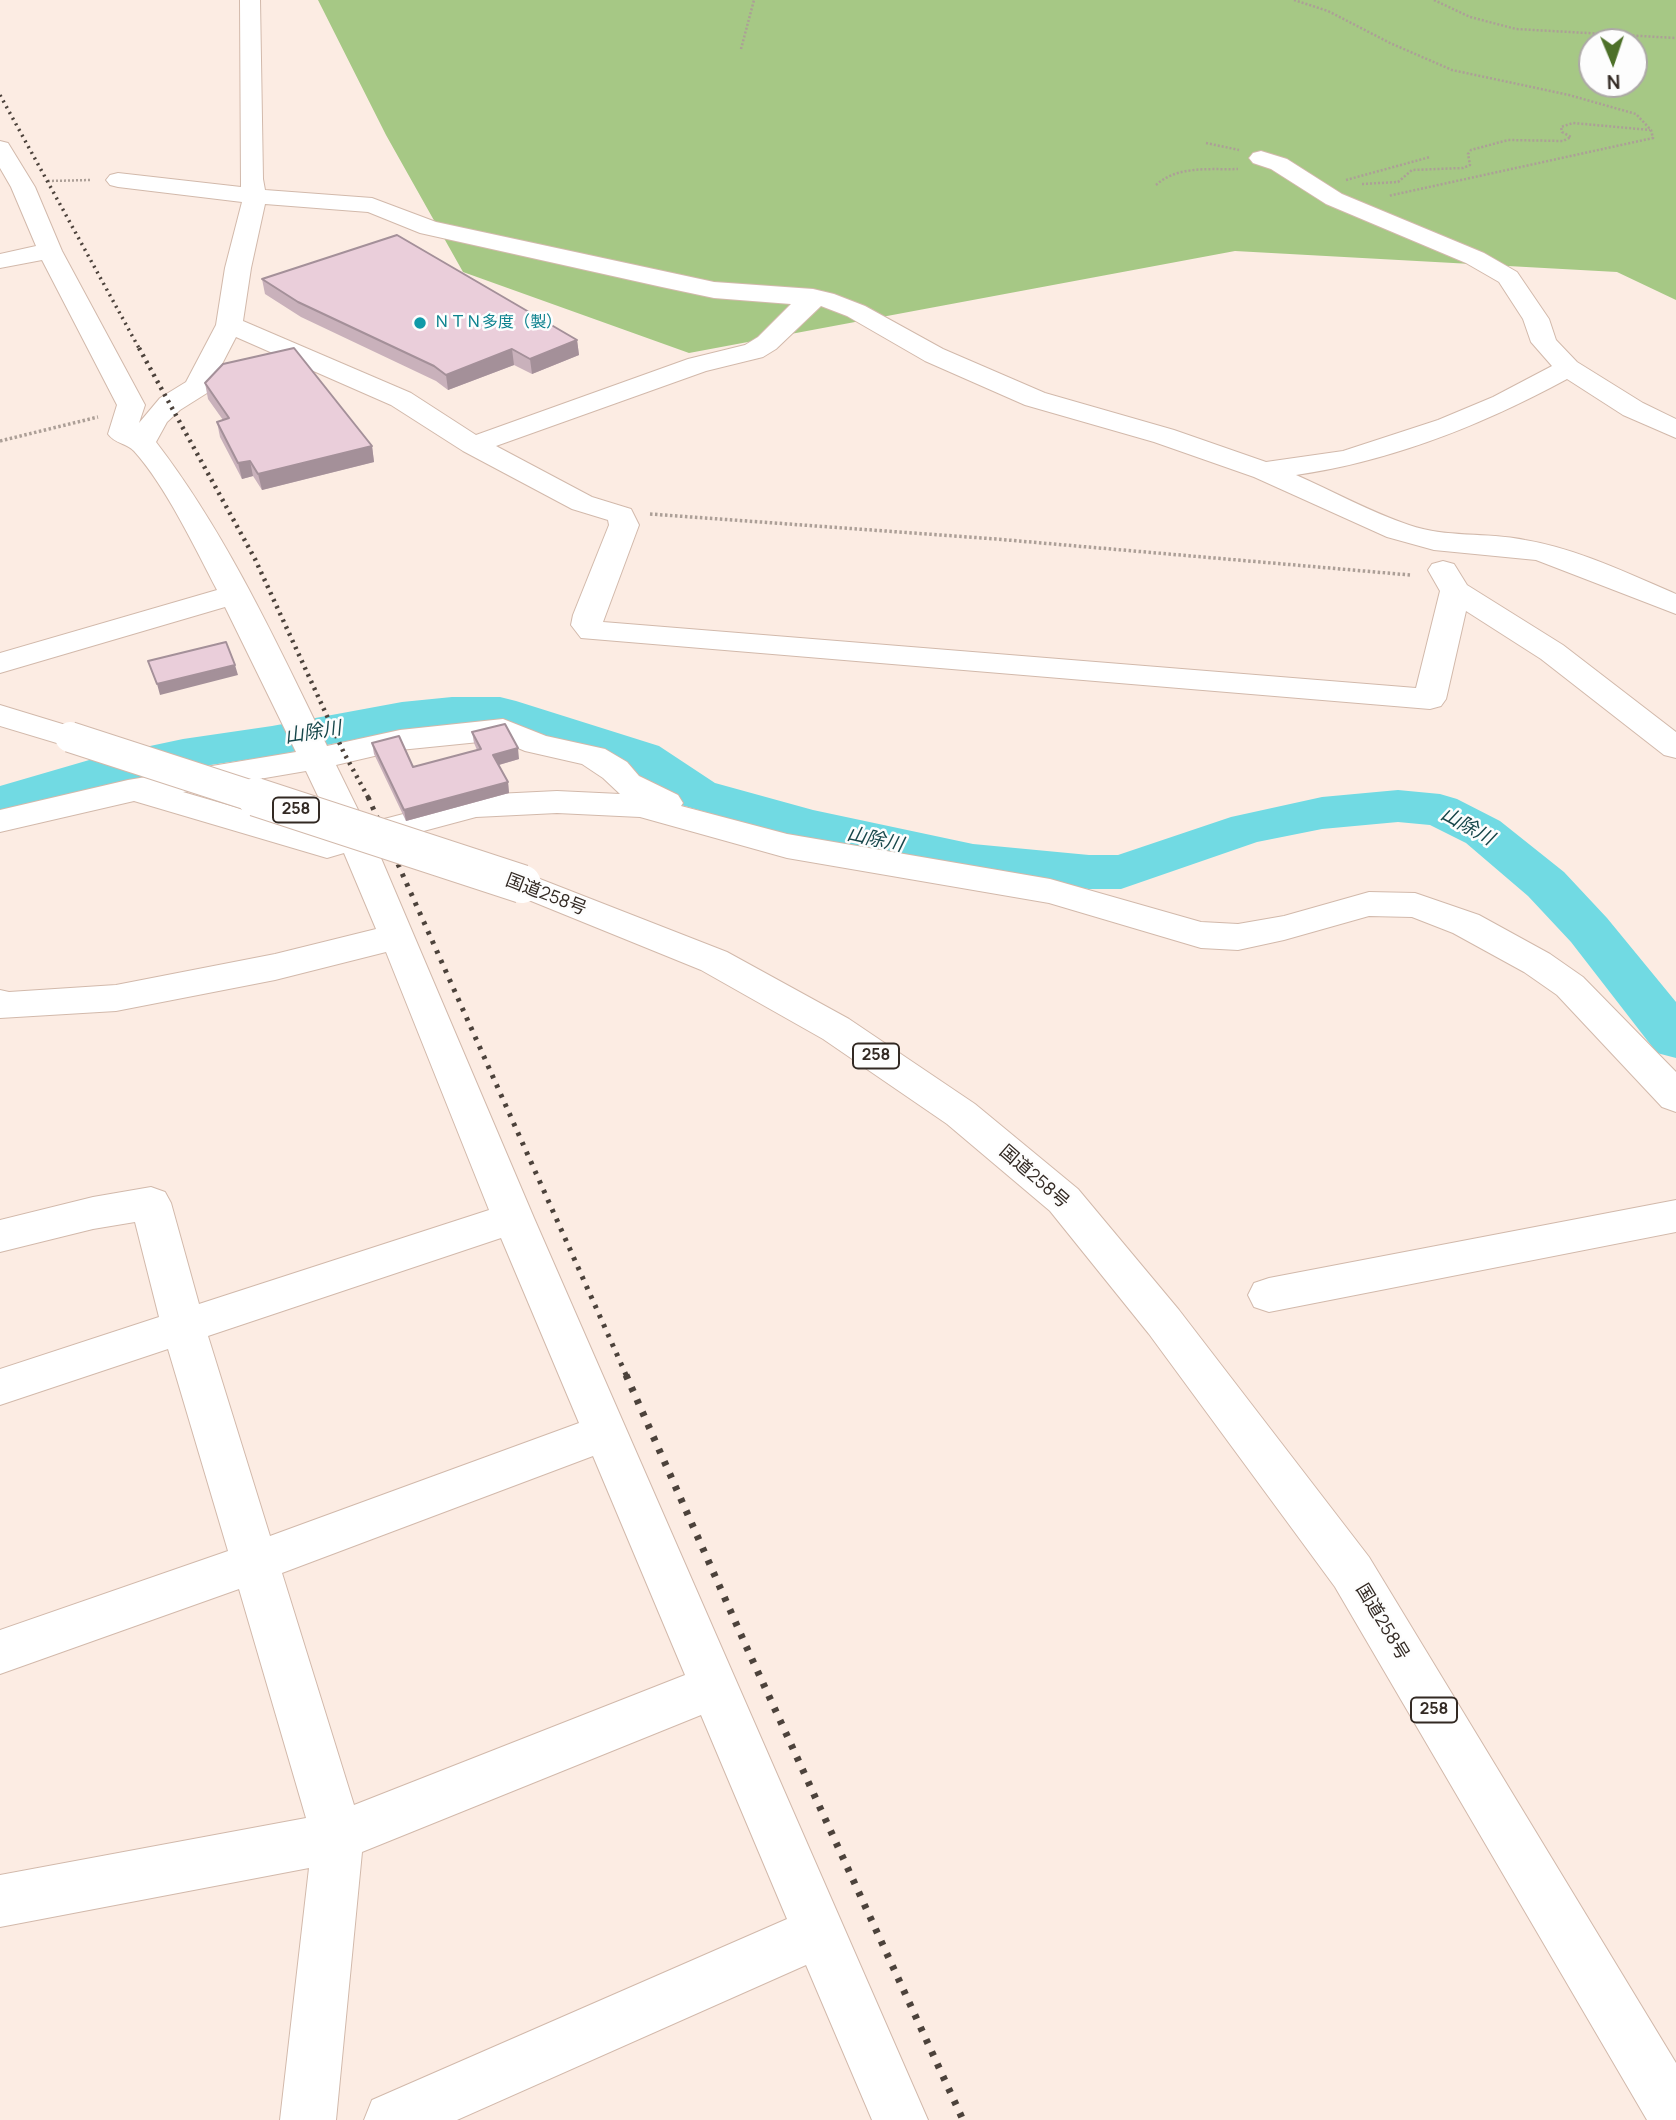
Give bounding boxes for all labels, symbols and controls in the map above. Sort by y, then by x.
north arrow [1578,28,1648,98]
text: N [1606,69,1621,95]
place label: ＮＴＮ多度（製） [434,313,562,333]
marker: ＮＴＮ多度（製） [412,315,428,331]
water label: 山除川 [283,717,343,749]
road number: 258 [273,797,319,822]
water label: 山除川 [1437,803,1497,851]
water label: 山除川 [845,823,905,857]
street label: 国道258号 [502,870,590,920]
road number: 258 [853,1044,899,1068]
street label: 国道258号 [995,1141,1073,1213]
street label: 国道258号 [1351,1580,1413,1664]
road number: 258 [1411,1698,1457,1722]

